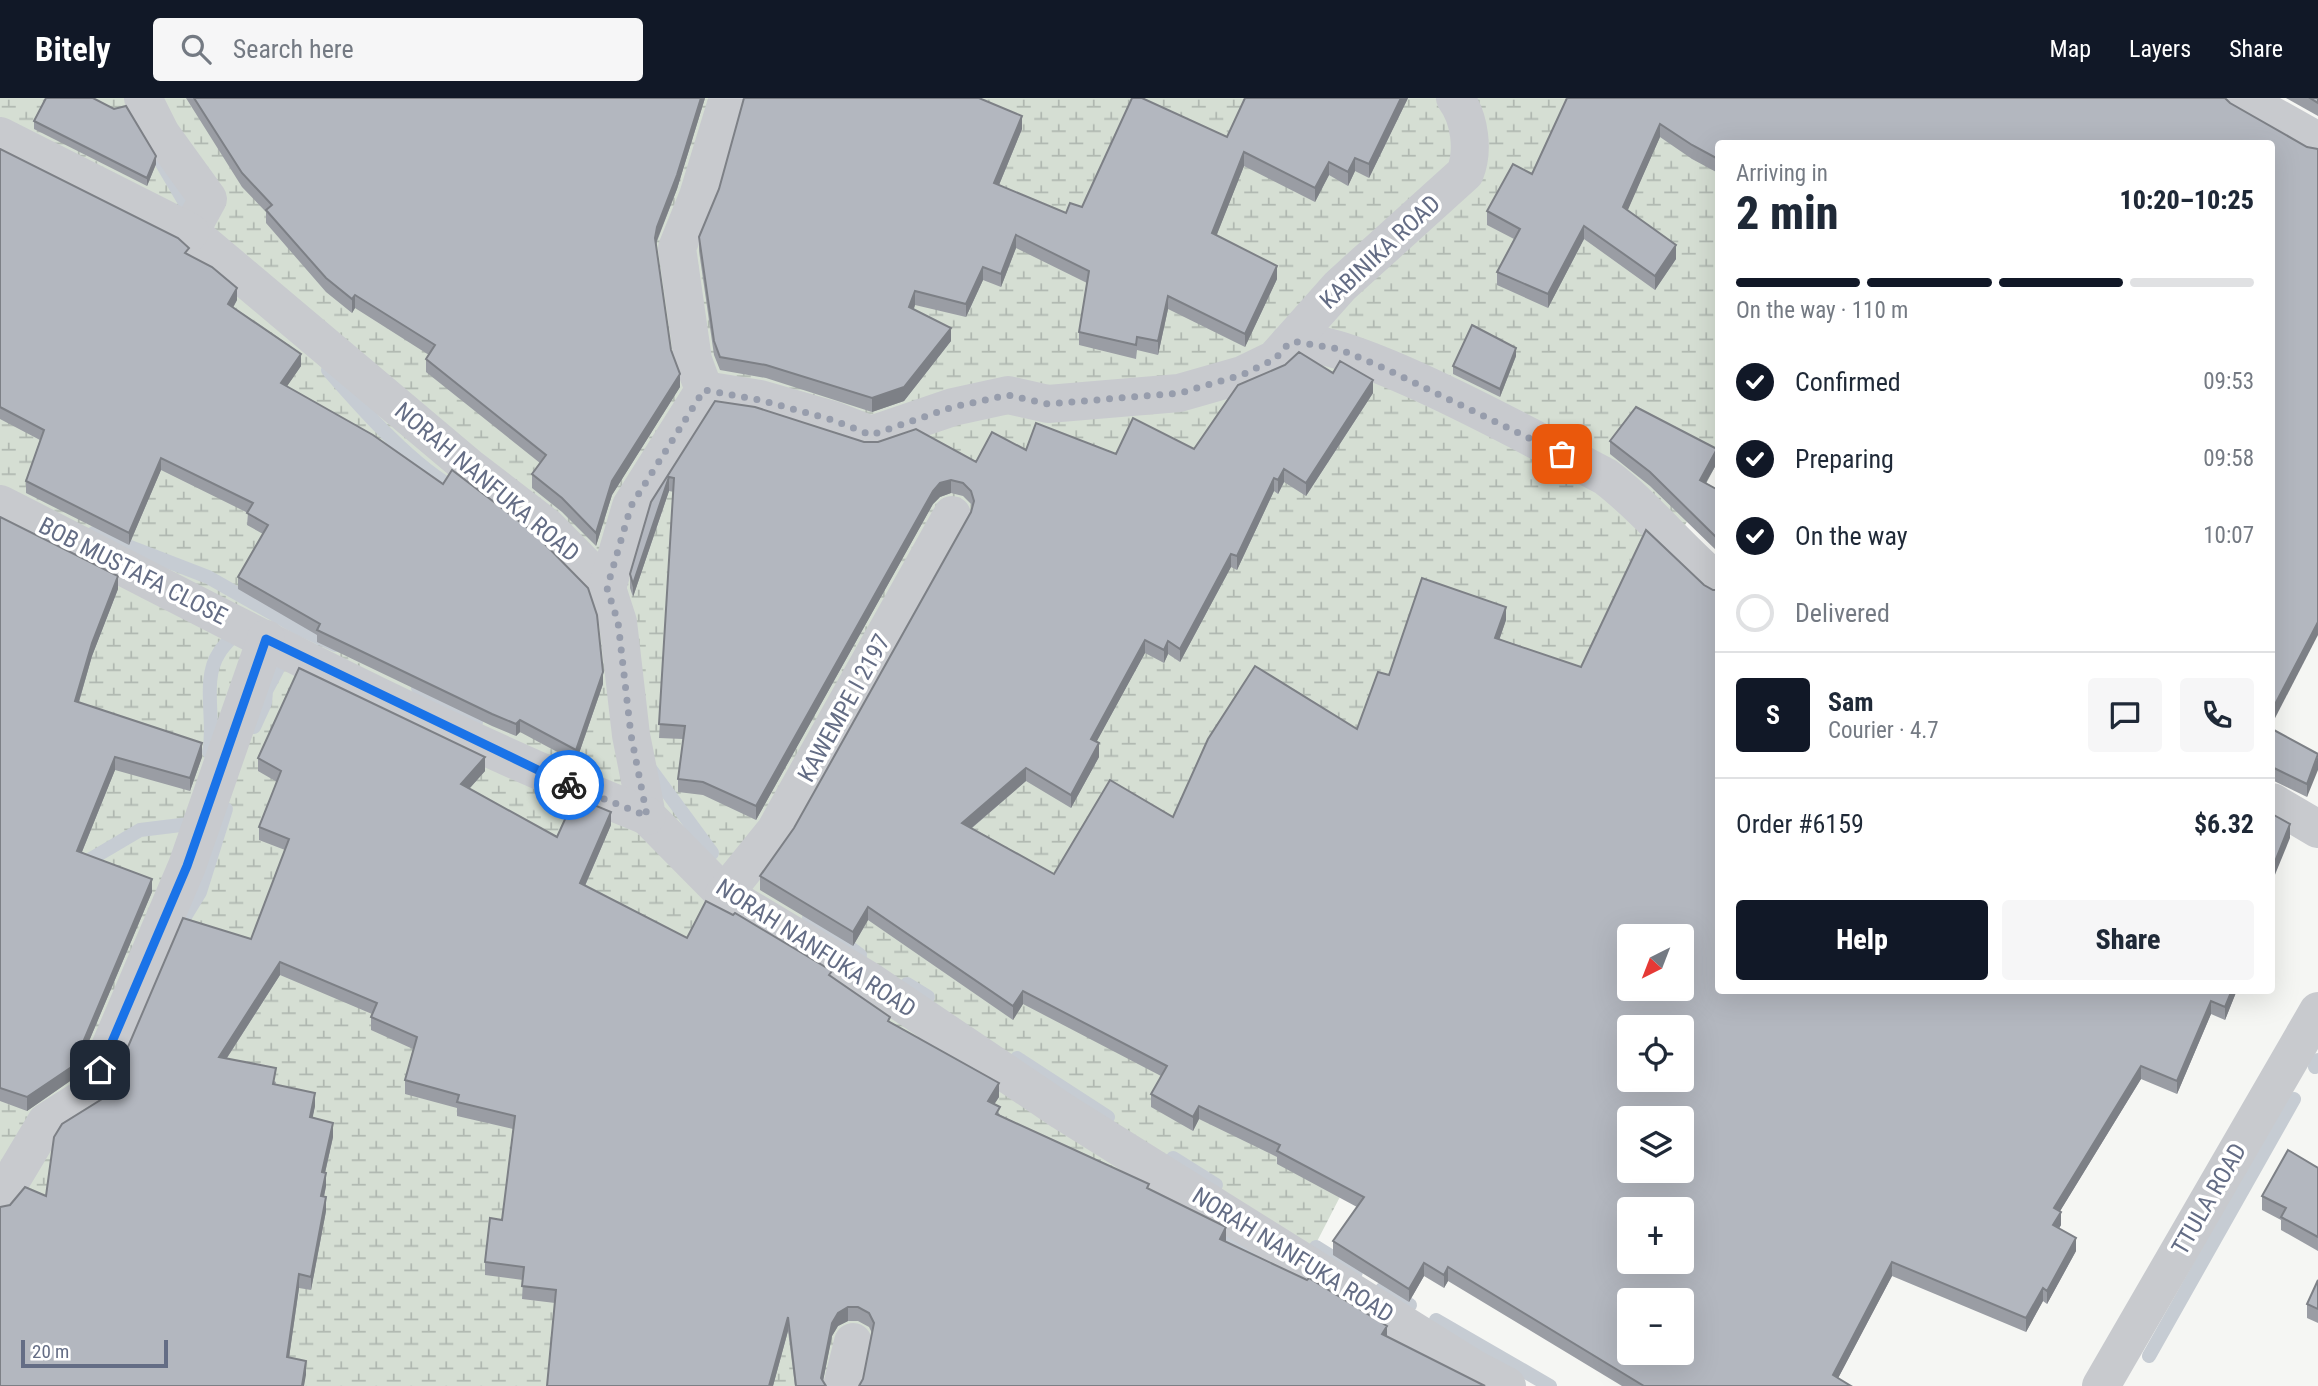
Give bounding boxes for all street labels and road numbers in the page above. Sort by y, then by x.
street label: KABINIKA ROAD [1314,189,1446,315]
street label: NORAH NANFUKA ROAD [389,397,585,567]
street label: BOB MUSTAFA CLOSE [34,511,232,631]
street label: KAWEMPE I 2197 [792,629,896,787]
street label: NORAH NANFUKA ROAD [711,873,921,1023]
street label: TTULA ROAD [2166,1138,2252,1260]
street label: NORAH NANFUKA ROAD [1187,1182,1399,1328]

